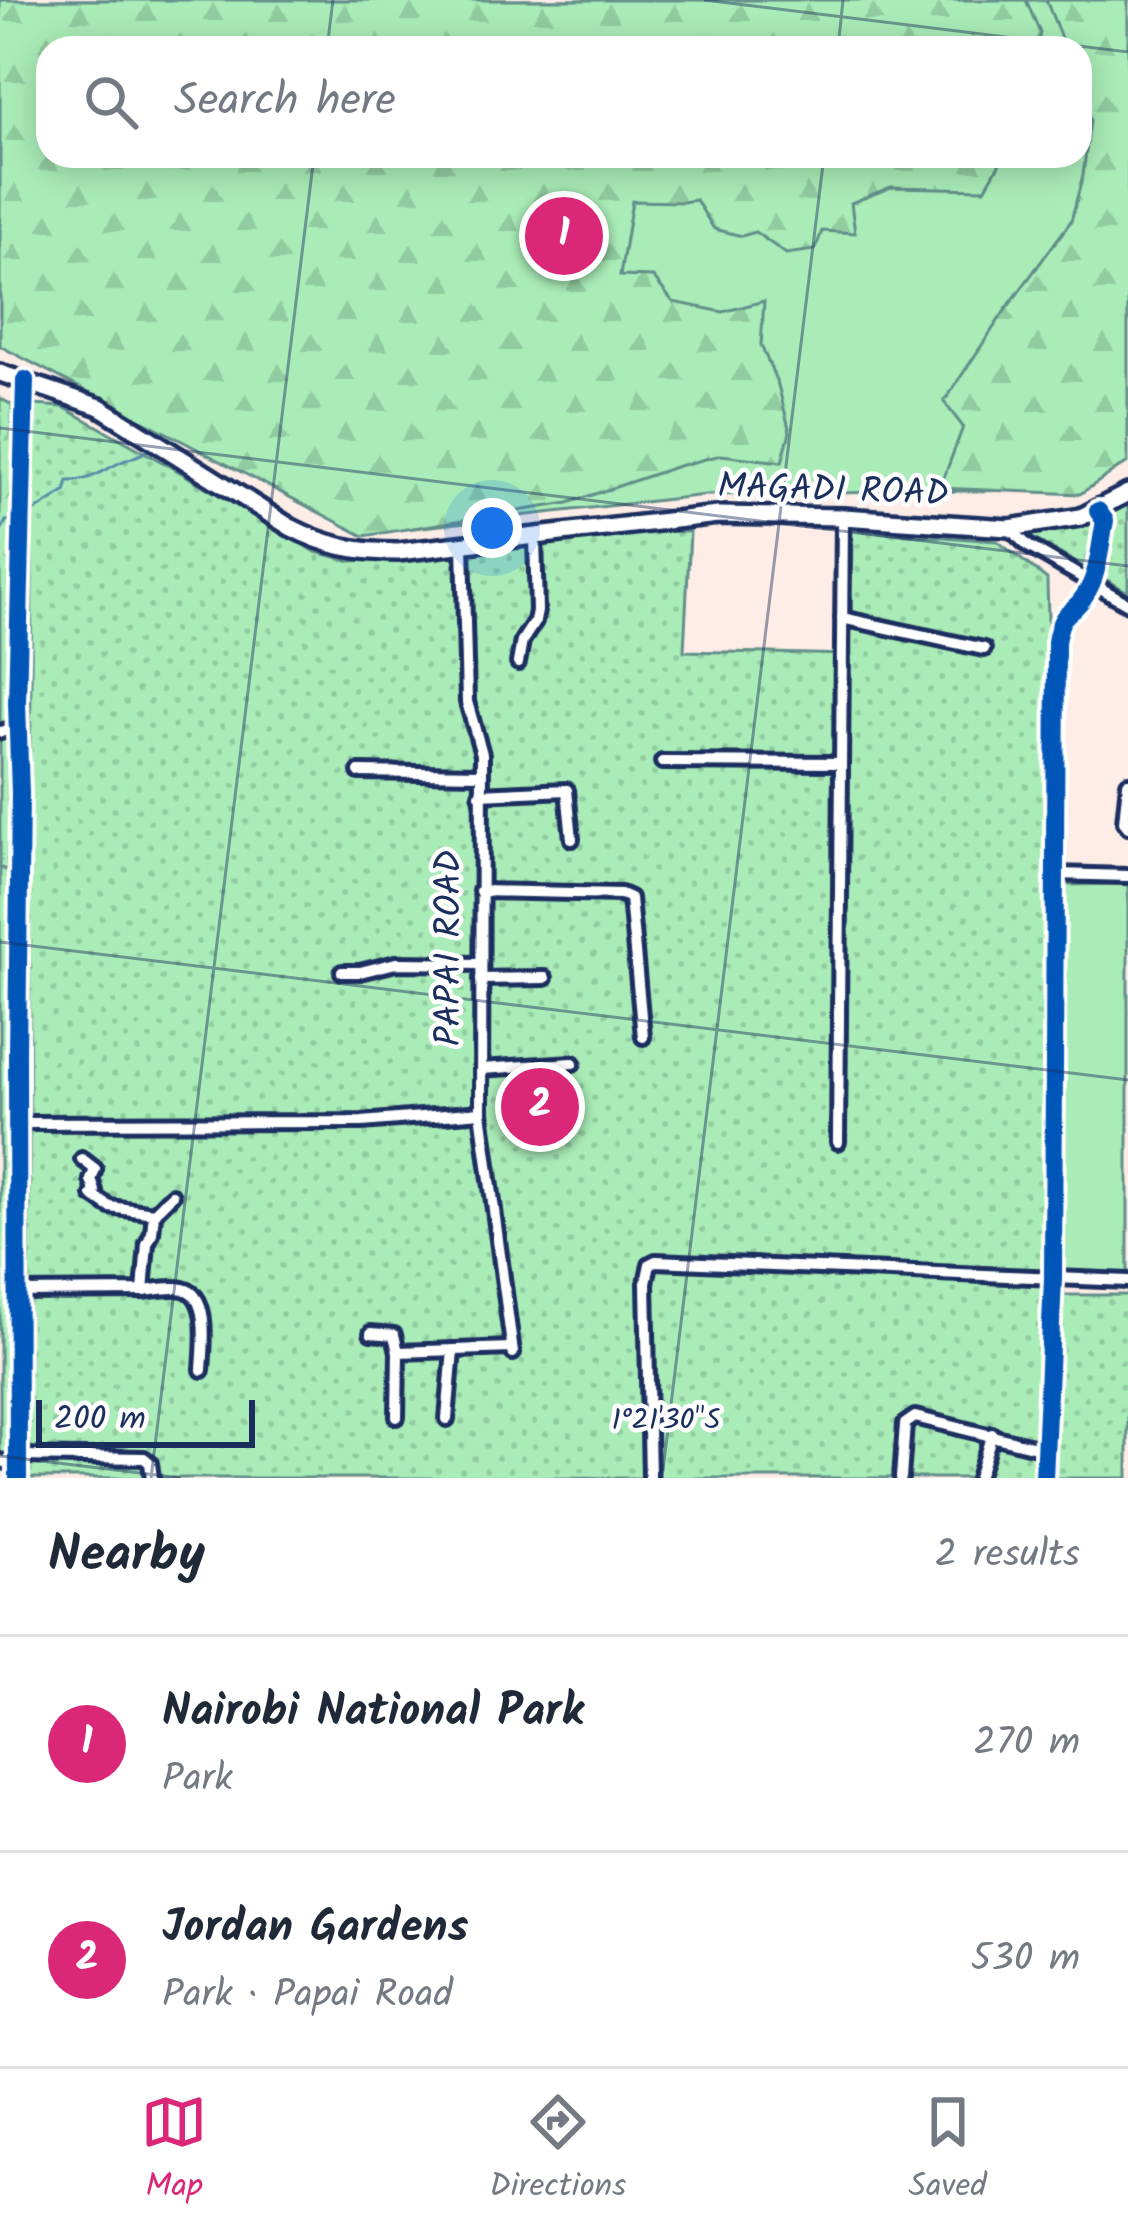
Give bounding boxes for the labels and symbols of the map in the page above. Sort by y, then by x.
pin: 1 [525,191,603,281]
street label: MAGADI ROAD [716,458,950,524]
your location [462,498,522,558]
street label: PAPAI ROAD [422,850,479,1046]
pin: 2 [501,1062,579,1152]
scale bar [36,1394,255,1447]
text: 1°21'30"S [612,1397,720,1445]

